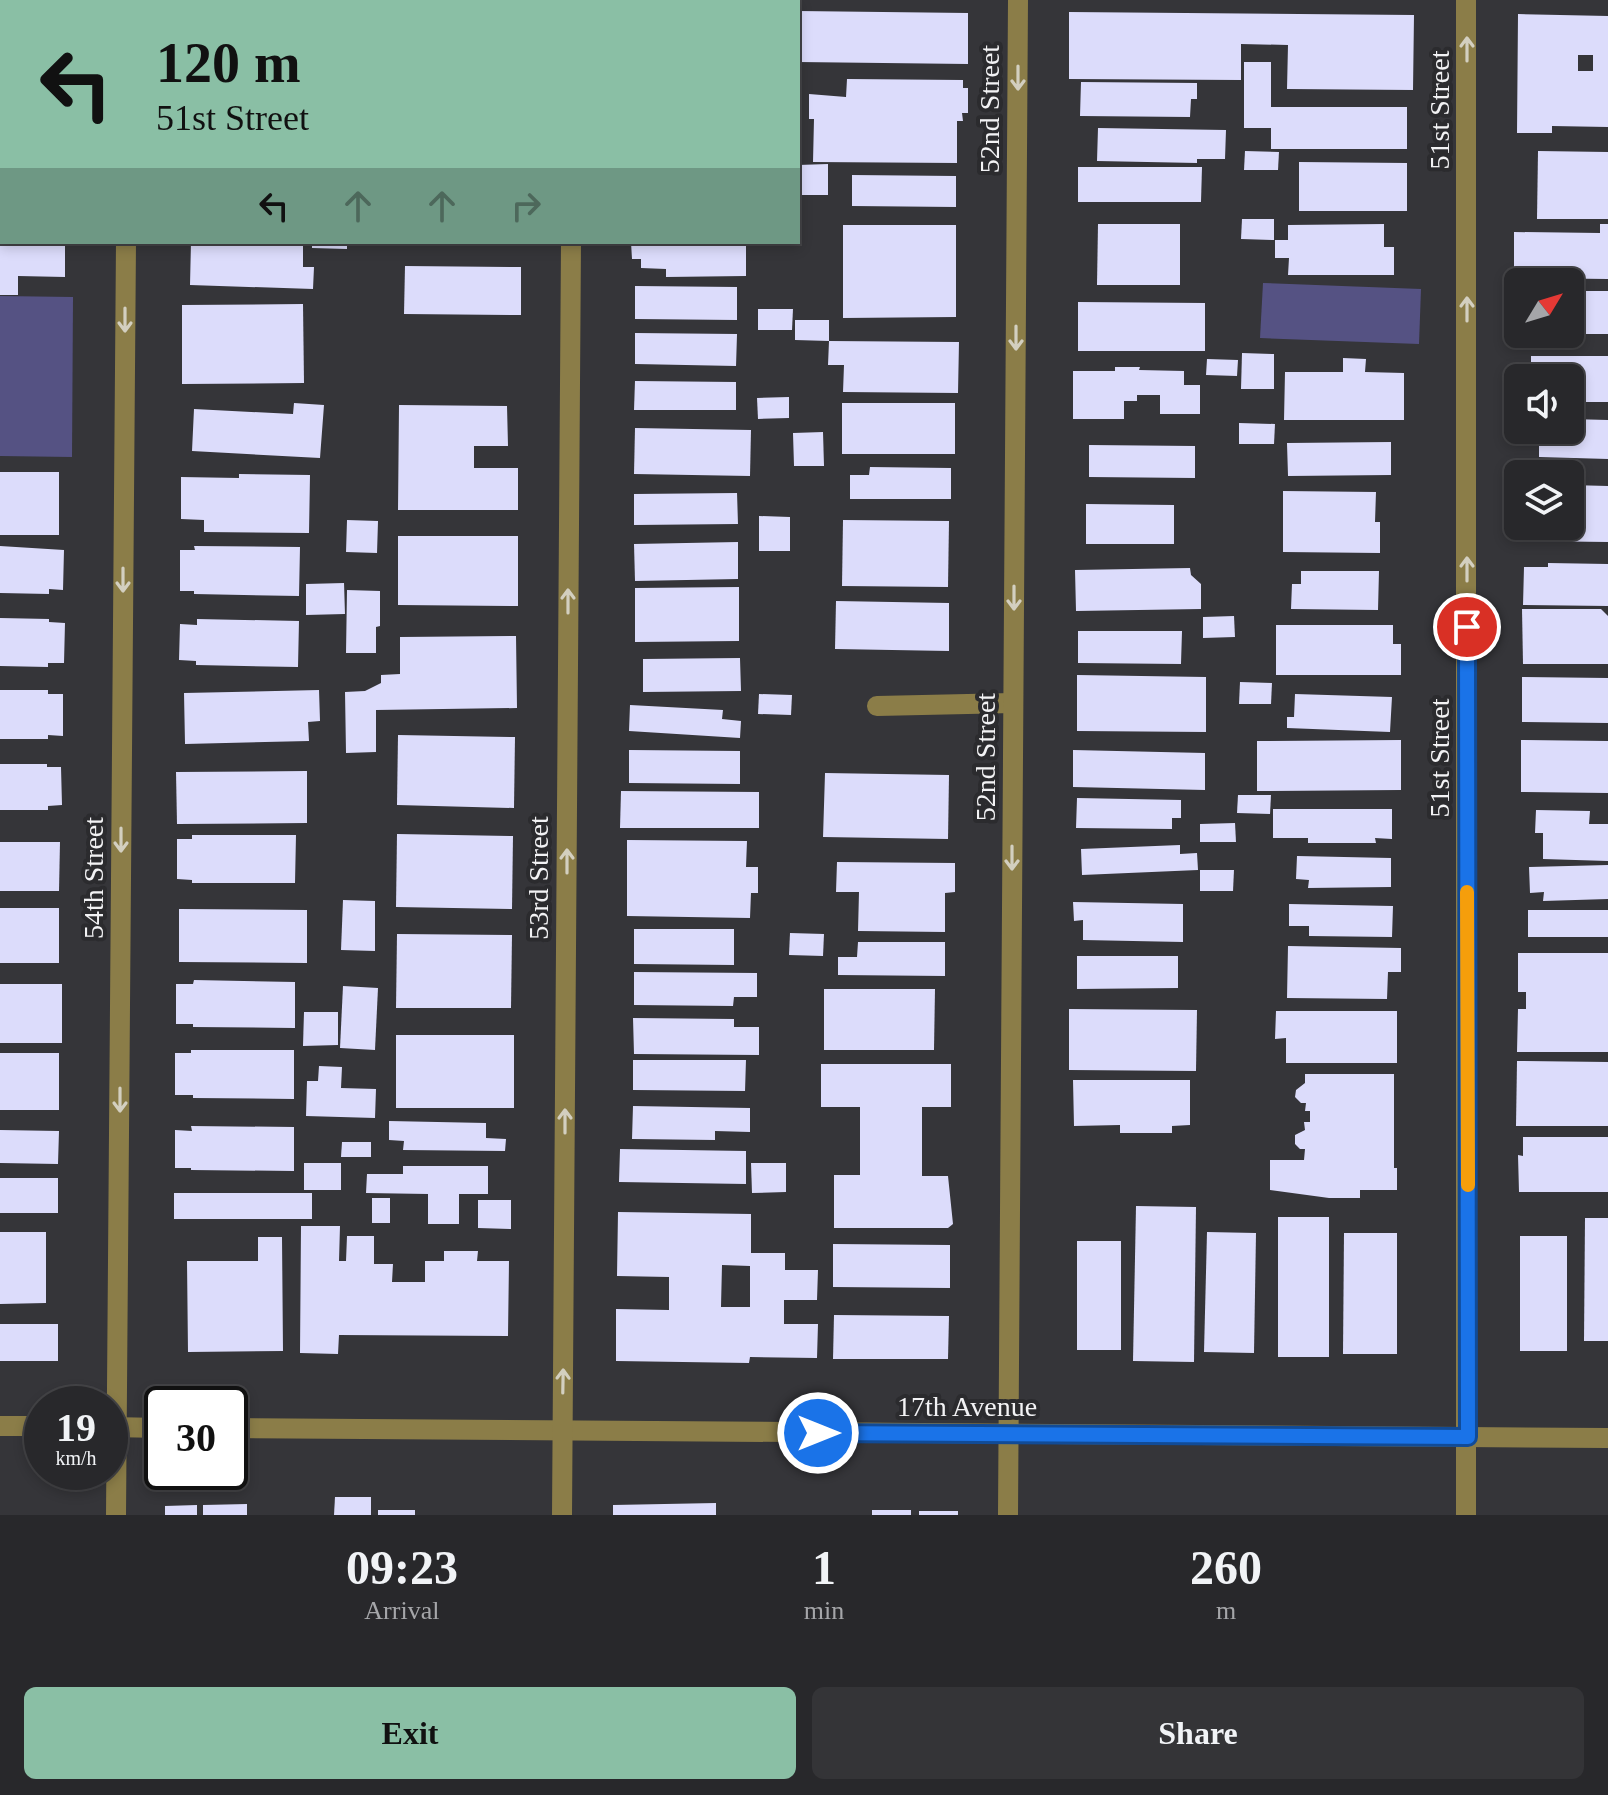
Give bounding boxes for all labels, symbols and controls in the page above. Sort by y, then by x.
icon: left [24,32,128,136]
text: 120 m [156,32,301,94]
one-way arrow [1459,36,1474,63]
street label: 52nd Street [974,45,1005,173]
street label: 51st Street [1424,50,1455,170]
one-way arrow [1010,64,1025,91]
text: 51st Street [156,98,309,138]
icon: left [252,184,296,228]
icon: ahead [336,184,380,228]
icon: ahead [420,184,464,228]
icon: right [504,184,548,228]
north arrow [1504,268,1584,348]
map controls [1504,268,1584,540]
one-way arrow [1459,296,1475,323]
one-way arrow [117,306,133,333]
one-way arrow [1008,324,1024,351]
button: sound [1504,364,1584,444]
button: layers [1504,460,1584,540]
one-way arrow [1459,556,1475,583]
one-way arrow [115,566,131,593]
one-way arrow [1006,584,1022,611]
one-way arrow [560,588,576,615]
pin [1433,593,1501,661]
icon: arrive [1445,605,1489,649]
street label: 52nd Street [970,693,1001,821]
street label: 51st Street [1424,698,1455,818]
street label: 53rd Street [523,816,554,940]
street label: 54th Street [78,817,109,939]
one-way arrow [113,826,129,853]
one-way arrow [1004,844,1020,871]
one-way arrow [559,848,574,875]
one-way arrow [112,1086,127,1113]
one-way arrow [557,1108,573,1135]
one-way arrow [555,1368,571,1395]
speed limit sign: 30 [144,1386,248,1490]
position arrow [776,1391,860,1475]
street label: 17th Avenue [897,1391,1037,1422]
text: 19 [56,1405,96,1450]
text: km/h [55,1447,97,1469]
text: 09:23 [346,1541,458,1594]
text: 1 [812,1541,836,1594]
text: 260 [1190,1541,1262,1594]
text: Arrival [364,1596,439,1625]
text: min [804,1596,844,1625]
text: m [1216,1596,1236,1625]
button: Exit [24,1687,796,1779]
button: Share [812,1687,1584,1779]

